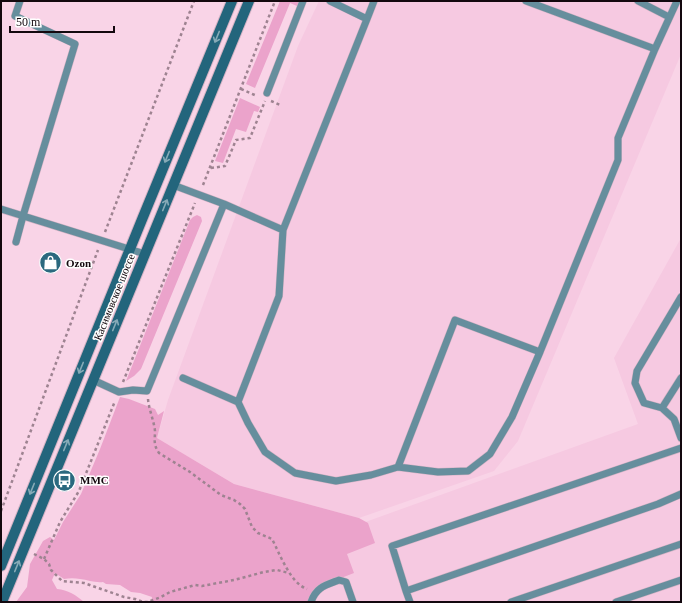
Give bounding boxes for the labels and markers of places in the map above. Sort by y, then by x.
shop icon: Ozon [37,250,63,276]
place label: Ozon [66,257,91,269]
bus stop icon: ММС [52,467,78,493]
place label: ММС [80,474,109,486]

